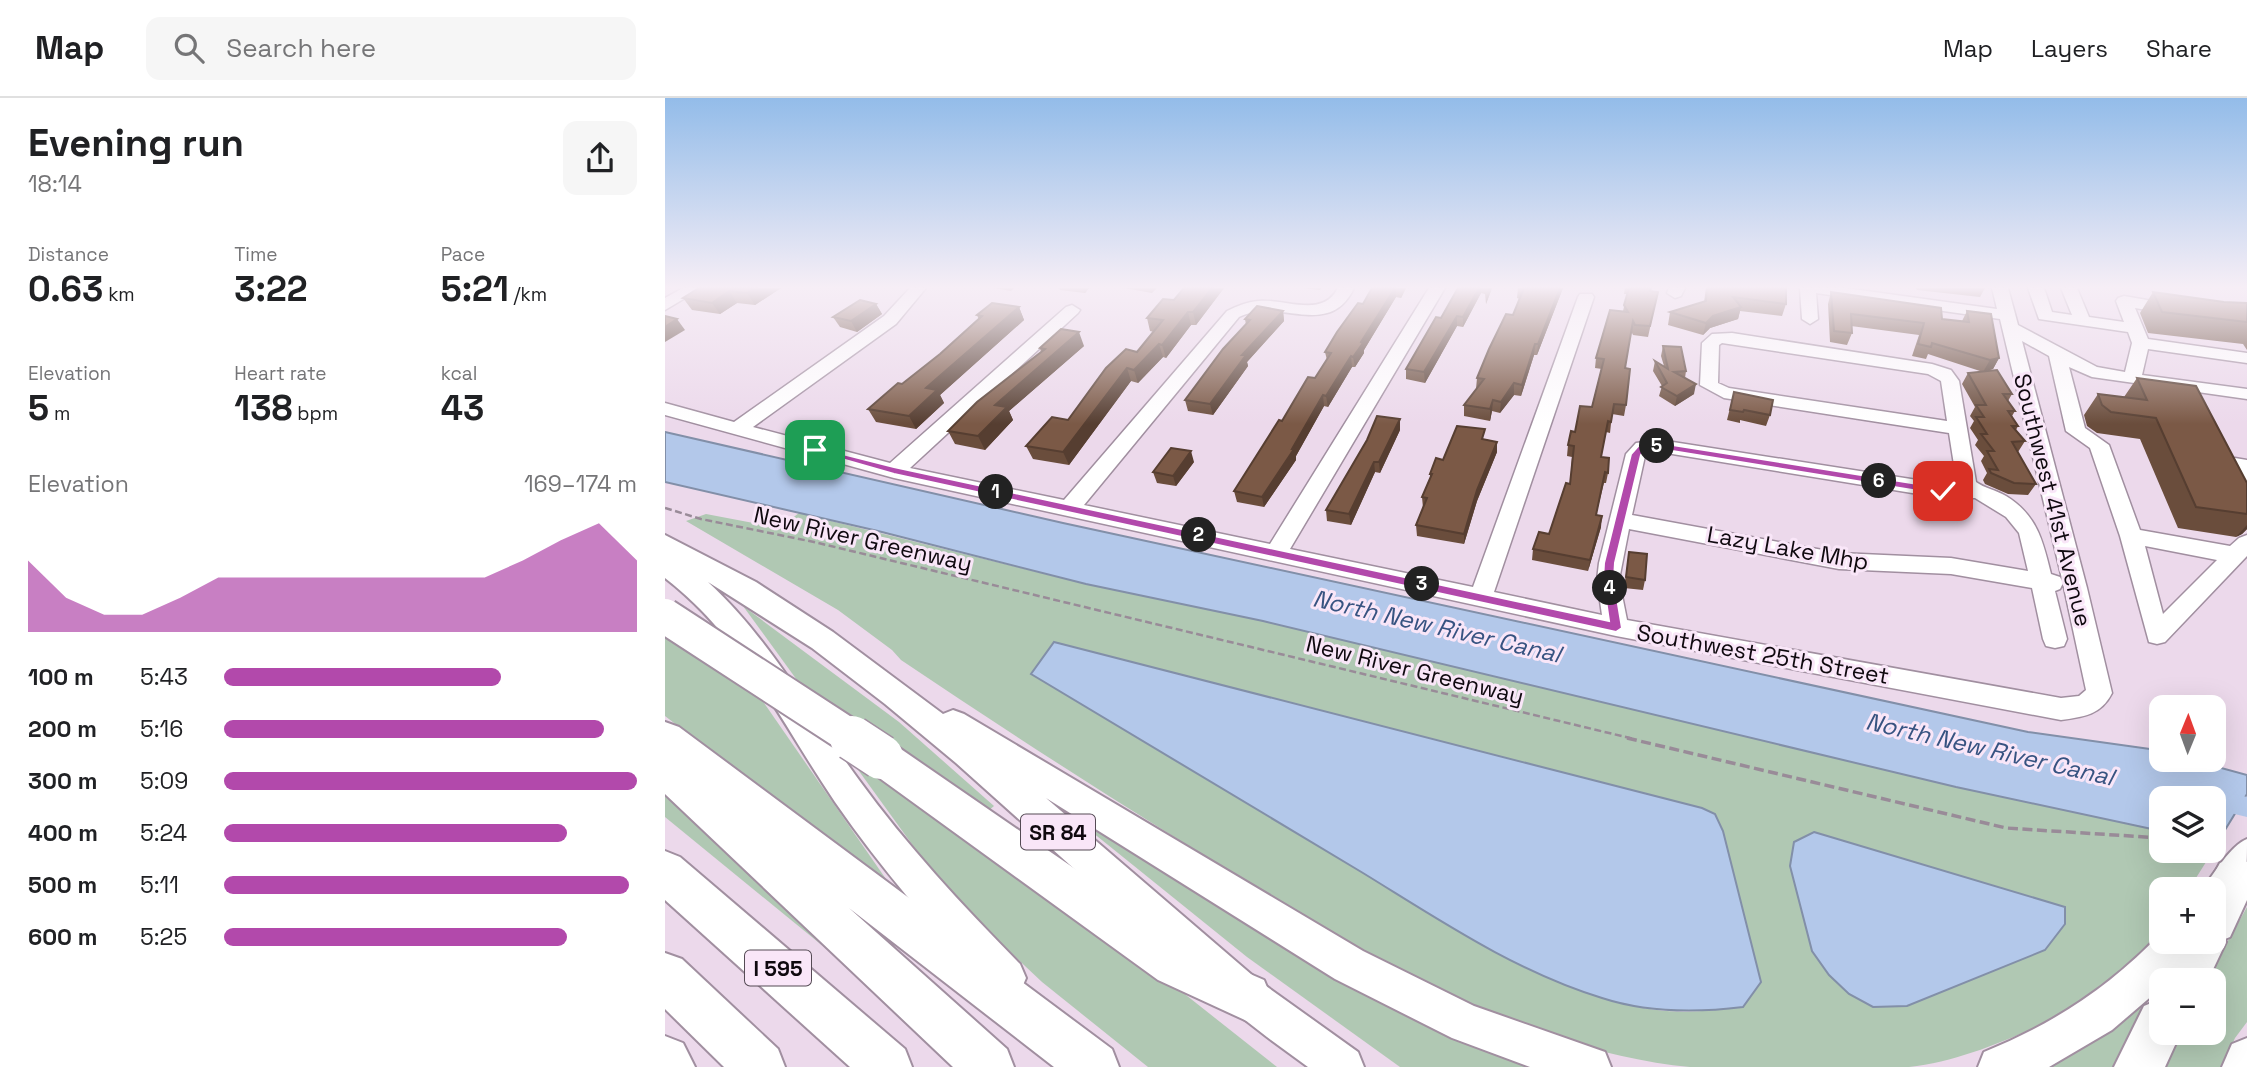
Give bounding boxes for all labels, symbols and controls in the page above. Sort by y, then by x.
search box [146,17,636,80]
text: Map [35,27,104,69]
icon: search [170,29,208,67]
text: Search here [226,31,376,65]
text: Map [1943,33,1993,64]
text: Layers [2031,33,2108,64]
text: Share [2146,33,2212,64]
text: Evening run [28,119,244,167]
button: share [563,121,637,195]
text: 18:14 [28,169,82,199]
text: Distance [28,242,109,267]
text: Time [234,242,278,267]
text: Pace [441,242,485,267]
text: 0.63 [28,267,103,311]
text: 3:22 [234,267,308,311]
text: 5:21 [441,267,509,311]
text: km [103,282,135,307]
text: /km [509,282,547,307]
text: Elevation [28,361,111,386]
text: Heart rate [234,361,327,386]
text: kcal [441,361,477,386]
street label: Southwest 41st Avenue [2007,370,2099,630]
text: 5 [28,386,49,430]
text: 138 [234,386,292,430]
text: 43 [441,386,484,430]
text: m [49,401,70,426]
text: bpm [292,401,338,426]
pin [785,420,845,480]
pin: 5 [1639,428,1675,464]
icon: arrive [796,431,834,469]
text: 5 [1651,433,1662,458]
pin [1913,461,1973,521]
pin: 6 [1861,464,1897,498]
text: 6 [1873,468,1884,493]
text: Elevation [28,469,129,499]
text: 169–174 m [524,469,637,499]
icon: check [1924,472,1962,510]
pin: 1 [979,474,1013,510]
text: 1 [991,479,1000,504]
street label: New River Greenway [751,499,975,579]
pin: 2 [1181,518,1217,552]
street label: Lazy Lake Mhp [1705,519,1871,577]
text: 2 [1193,522,1204,547]
pin: 3 [1405,566,1439,602]
pin: 4 [1593,570,1627,606]
text: 3 [1416,571,1427,596]
text: 4 [1603,575,1616,600]
water label: North New River Canal [1310,582,1567,670]
street label: Southwest 25th Street [1635,617,1891,691]
street label: New River Greenway [1303,628,1527,712]
text: 100 m [28,662,94,692]
text: 5:43 [140,662,188,692]
north arrow [2149,695,2226,772]
map controls [2149,695,2226,1045]
water label: North New River Canal [1863,705,2120,793]
text: 200 m [28,714,97,744]
text: 5:16 [140,714,183,744]
text: 300 m [28,766,97,796]
text: 5:09 [140,766,188,796]
button: layers [2149,786,2226,863]
road number: SR 84 [1021,814,1095,850]
text: 400 m [28,818,98,848]
text: 5:24 [140,818,187,848]
text: 500 m [28,870,97,900]
text: 5:11 [140,870,179,900]
button: + [2149,877,2226,954]
text: 600 m [28,922,98,952]
text: 5:25 [140,922,187,952]
road number: I 595 [745,950,811,986]
button: − [2149,968,2226,1045]

